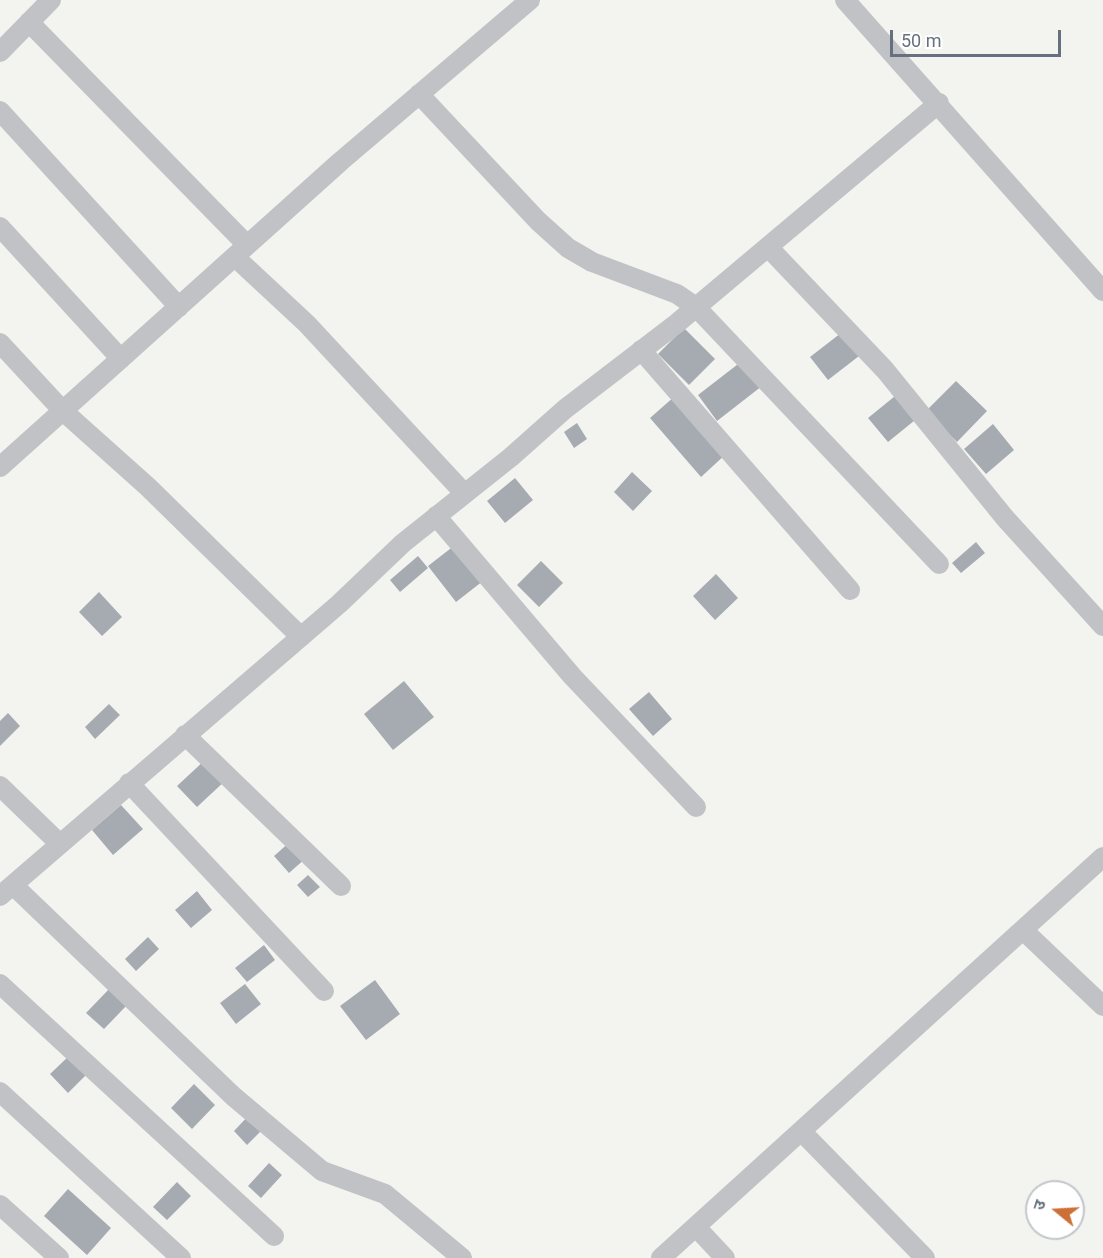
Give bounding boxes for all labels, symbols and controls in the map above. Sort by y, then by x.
scale bar [893,18,1064,56]
text: 50 m [901,30,941,51]
north arrow [1025,1180,1085,1240]
text: उ [1029,1198,1050,1212]

